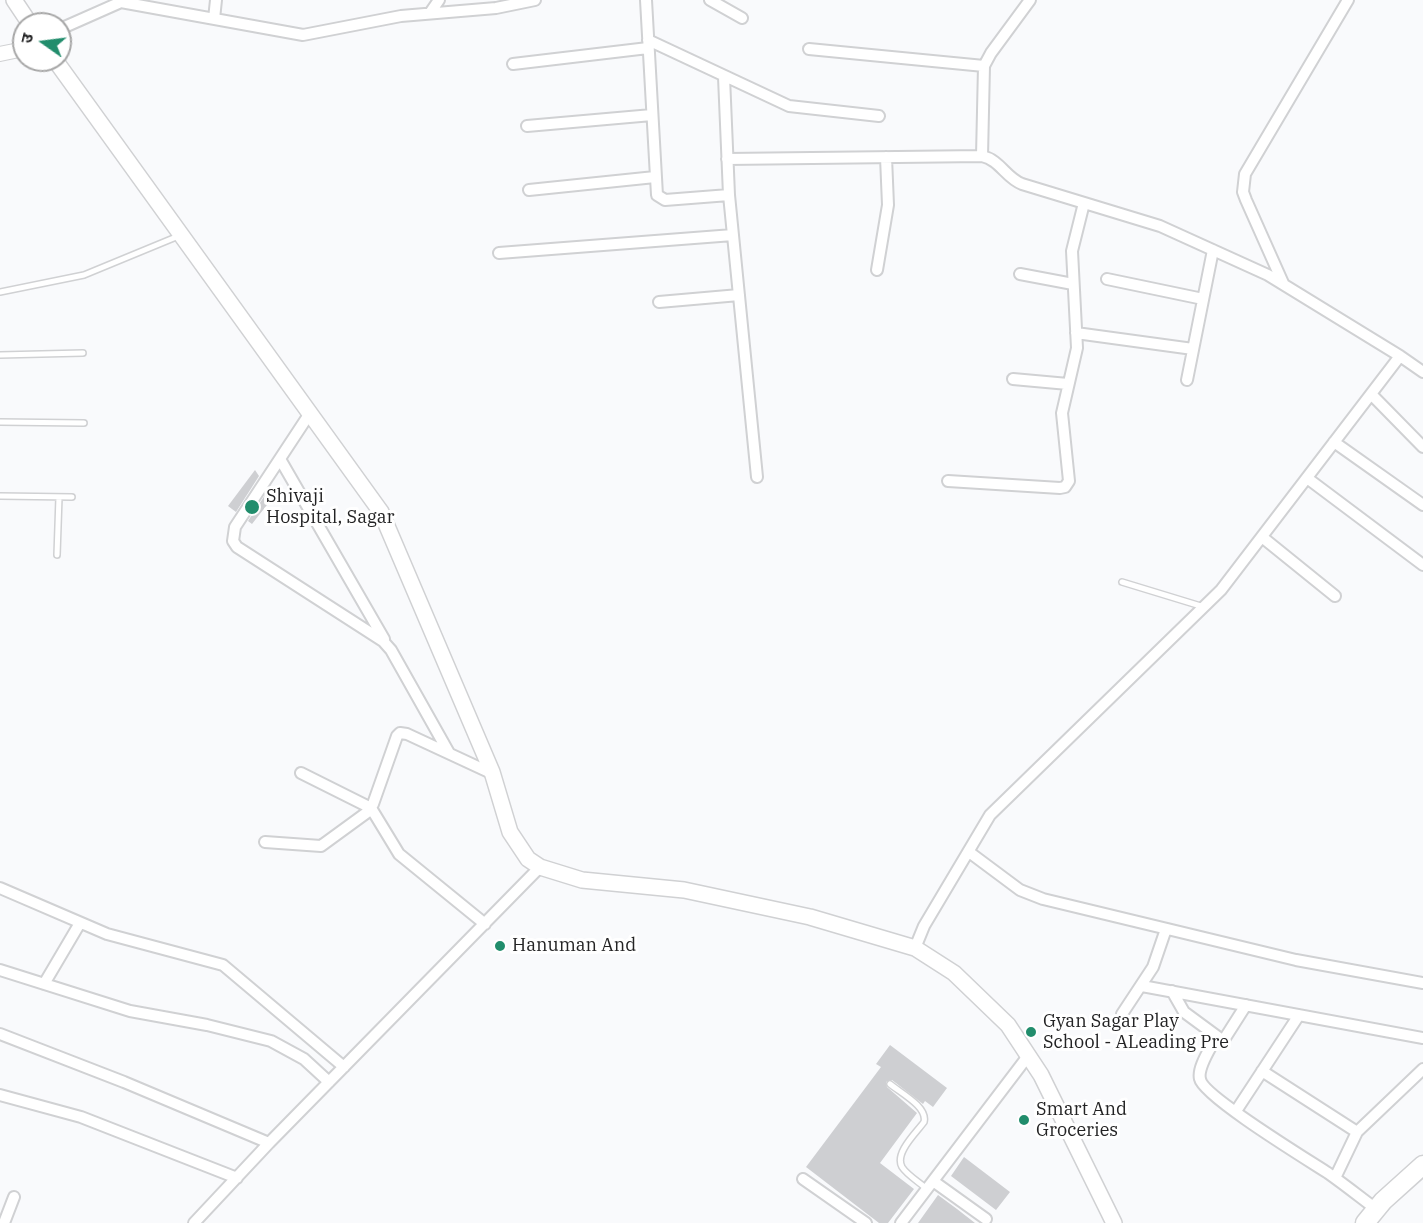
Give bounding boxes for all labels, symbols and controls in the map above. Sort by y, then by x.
north arrow [12,12,72,72]
text: उ [16,31,37,45]
place label: Shivaji Hospital, Sagar [266,486,394,528]
marker: Shivaji Hospital, Sagar [243,498,261,516]
place label: Hanuman And [512,935,636,957]
marker: Hanuman And [493,939,507,953]
place label: Gyan Sagar Play School - ALeading Pre [1043,1011,1229,1054]
marker: Gyan Sagar Play School - ALeading Pre [1024,1025,1038,1039]
place label: Smart And Groceries [1036,1099,1127,1142]
marker: Smart And Groceries [1017,1113,1031,1127]

